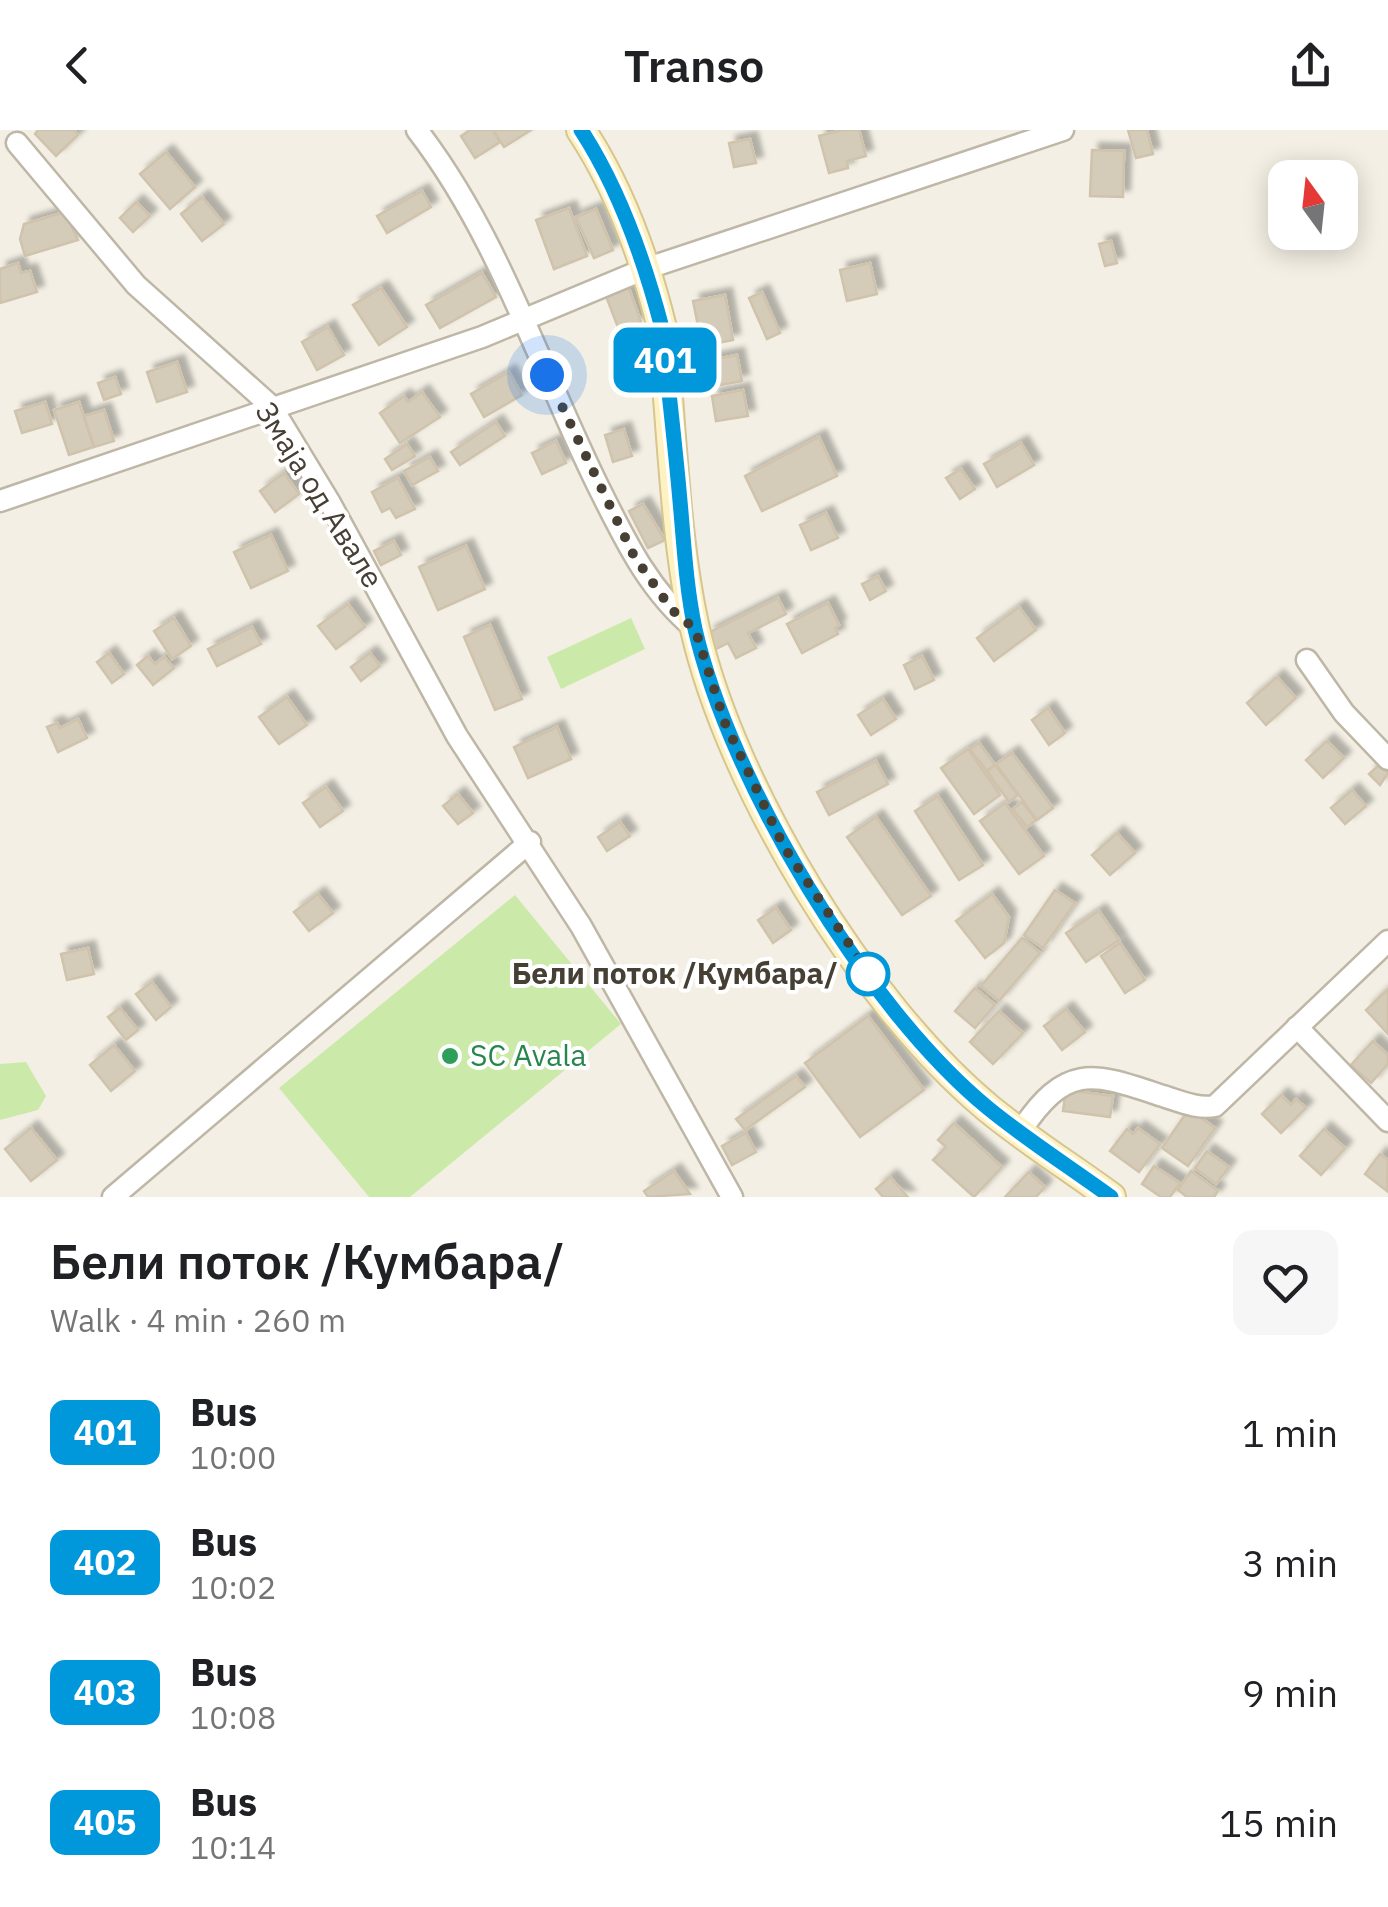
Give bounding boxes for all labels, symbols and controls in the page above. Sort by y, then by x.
text: Transo [624,36,764,94]
icon: back [50,38,105,93]
icon: share [1283,38,1338,93]
north arrow [1268,160,1358,250]
map controls [1268,160,1358,250]
line badge: 401 [608,328,722,392]
text: 401 [633,337,697,383]
your location [522,350,572,400]
street label: Змаја од Авале [247,394,393,595]
place label: Бели поток /Кумбара/ [512,953,838,992]
marker: Бели поток /Кумбара/ [847,953,889,995]
place label: SC Avala [470,1035,586,1074]
marker: SC Avala [439,1045,461,1067]
text: Бели поток /Кумбара/ [50,1230,564,1292]
button: heart [1233,1230,1338,1335]
text: Walk · 4 min · 260 m [50,1299,346,1341]
text: Bus [190,1387,257,1436]
text: 1 min [1242,1408,1338,1457]
text: 401 [73,1409,137,1455]
text: 10:00 [190,1436,276,1478]
text: Bus [190,1517,257,1566]
text: 3 min [1242,1538,1338,1587]
text: 402 [73,1539,137,1585]
text: 10:02 [190,1566,276,1608]
text: Bus [190,1647,257,1696]
text: 9 min [1242,1668,1338,1717]
text: 403 [73,1669,137,1715]
text: 10:08 [190,1696,276,1738]
text: Bus [190,1777,257,1826]
text: 15 min [1219,1798,1338,1847]
text: 405 [73,1799,137,1845]
text: 10:14 [190,1826,276,1868]

